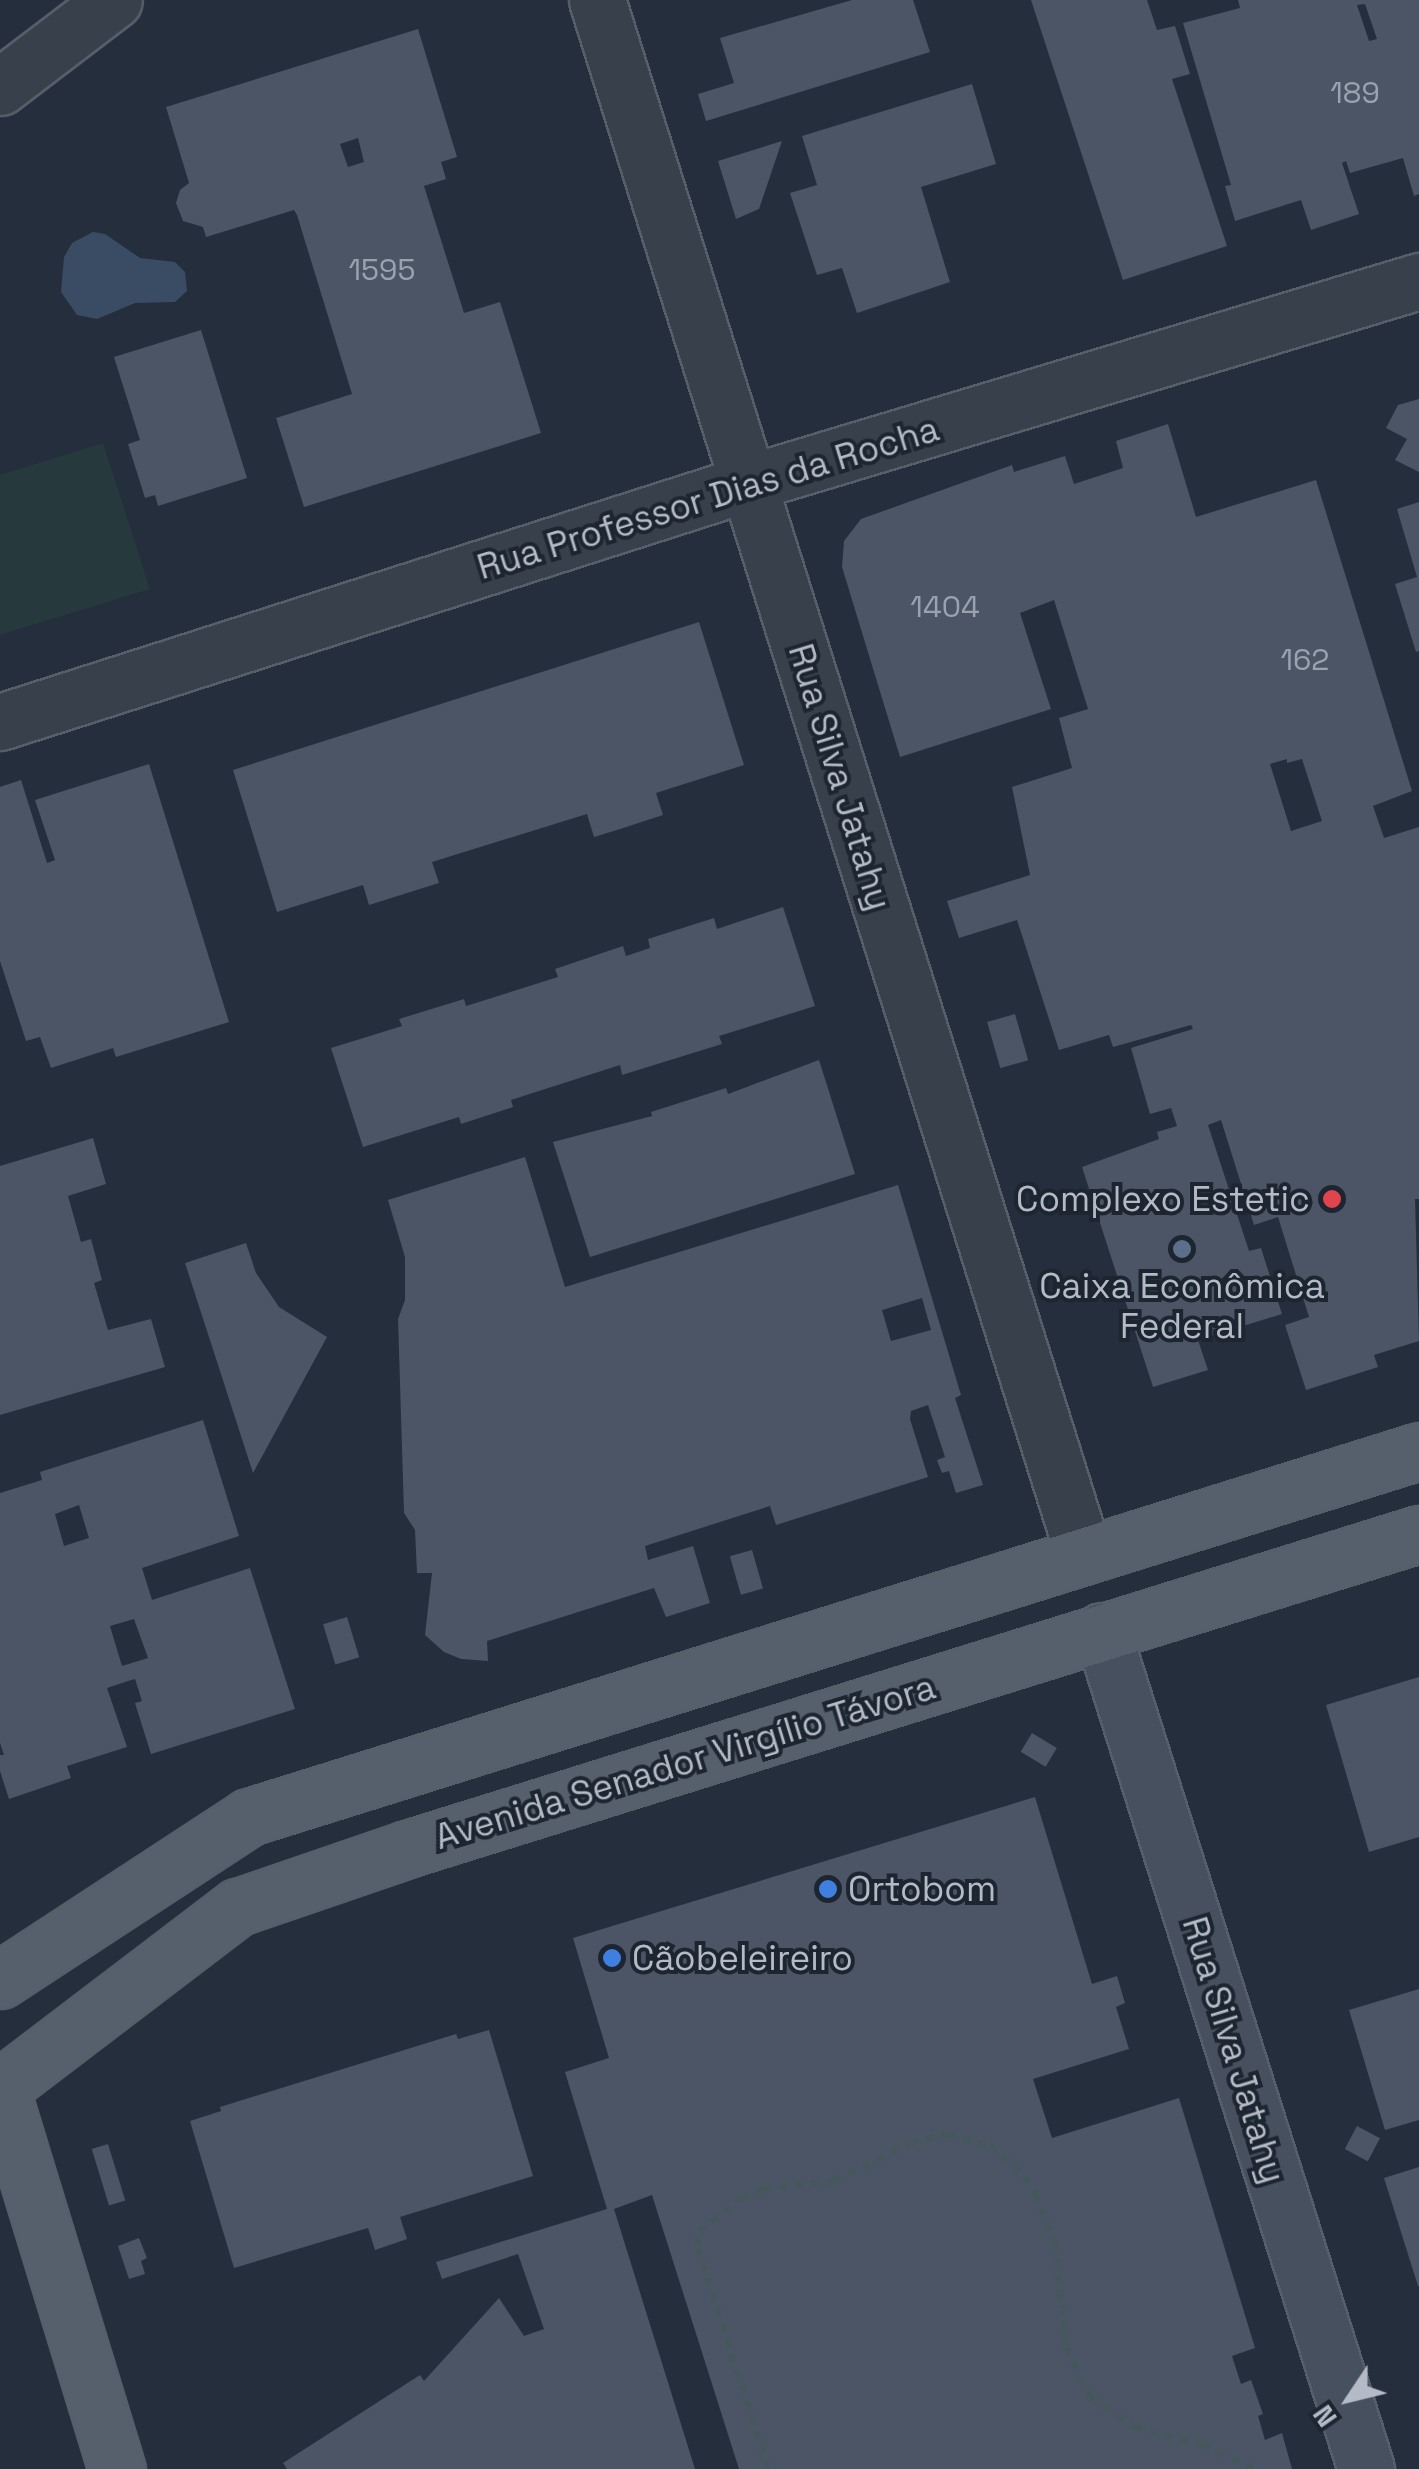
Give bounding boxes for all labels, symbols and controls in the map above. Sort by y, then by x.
house number: 189 [1330,75,1380,111]
house number: 1595 [349,252,415,288]
street label: Rua Professor Dias da Rocha [472,408,944,588]
house number: 1404 [910,589,980,625]
street label: Rua Silva Jatahy [780,639,900,915]
house number: 162 [1281,642,1329,678]
place label: Complexo Estetic [1016,1178,1310,1220]
marker: Complexo Estetic [1319,1186,1345,1212]
marker: Caixa Econômica Federal [1171,1238,1193,1260]
place label: Caixa Econômica Federal [1039,1265,1325,1347]
street label: Avenida Senador Virgílio Távora [429,1666,941,1858]
place label: Ortobom [848,1868,996,1910]
marker: Ortobom [817,1878,839,1900]
street label: Rua Silva Jatahy [1174,1912,1294,2188]
place label: Cãobeleireiro [632,1937,853,1979]
marker: Cãobeleireiro [601,1947,623,1969]
north arrow [1299,2349,1399,2449]
text: N [1304,2398,1345,2434]

